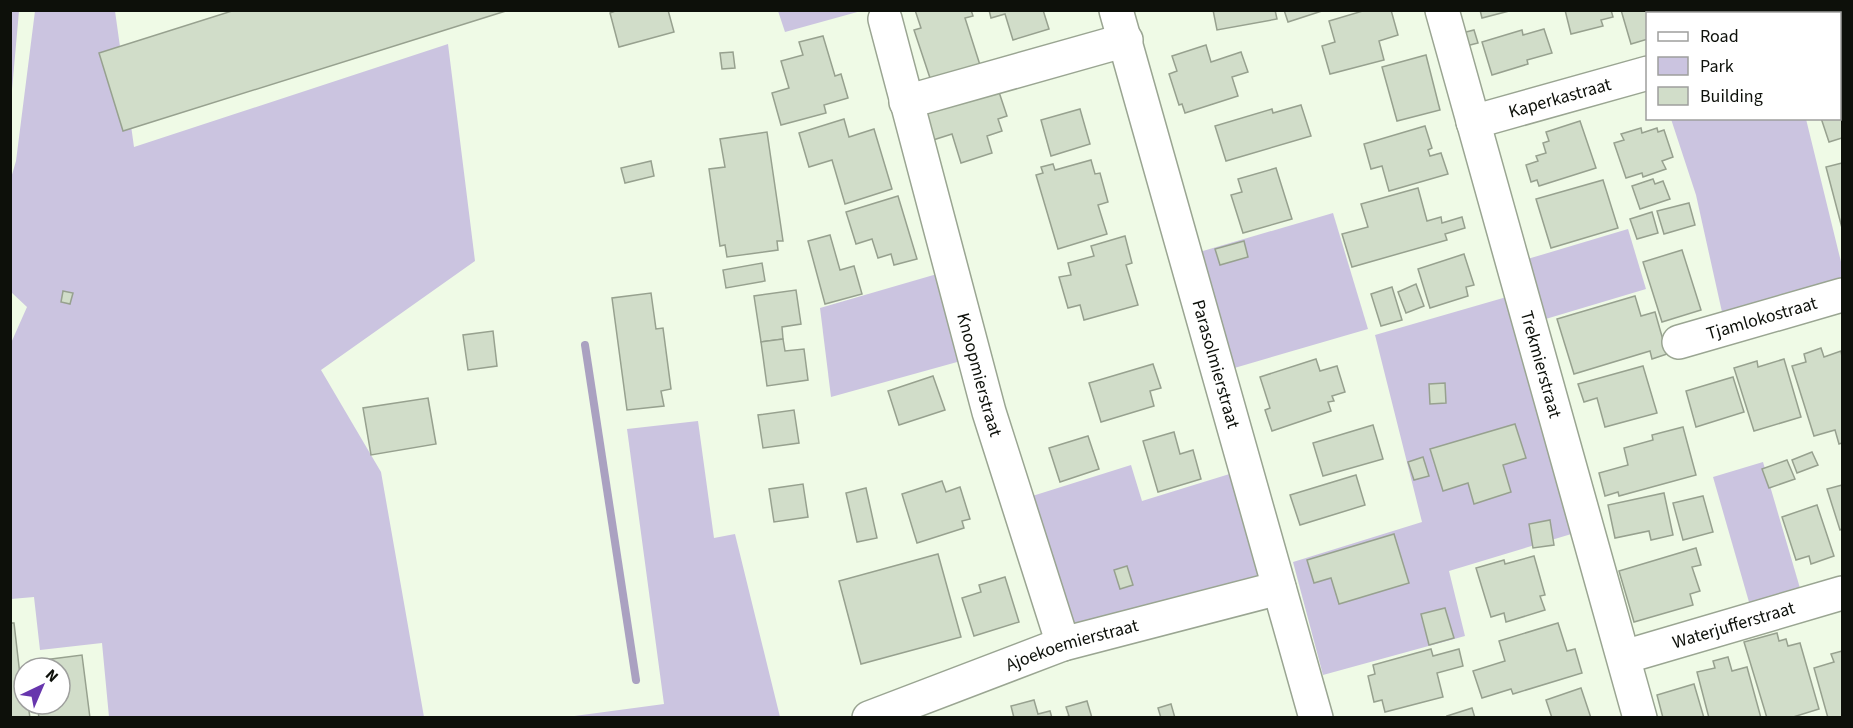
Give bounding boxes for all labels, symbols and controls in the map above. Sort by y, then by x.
legend [1646,12,1841,120]
text: Road [1700,24,1739,49]
text: Park [1700,54,1734,79]
street label: Kaperkastraat [1505,71,1614,124]
text: Building [1700,84,1763,109]
street label: Tjamlokostraat [1703,290,1820,346]
street label: Parasolmierstraat [1186,297,1246,431]
street label: Trekmierstraat [1514,308,1568,421]
street label: Knoopmierstraat [951,310,1009,440]
street label: Waterjufferstraat [1669,595,1798,655]
street label: Ajoekoemierstraat [1002,613,1141,677]
north arrow [12,656,72,716]
text: N [40,664,63,688]

